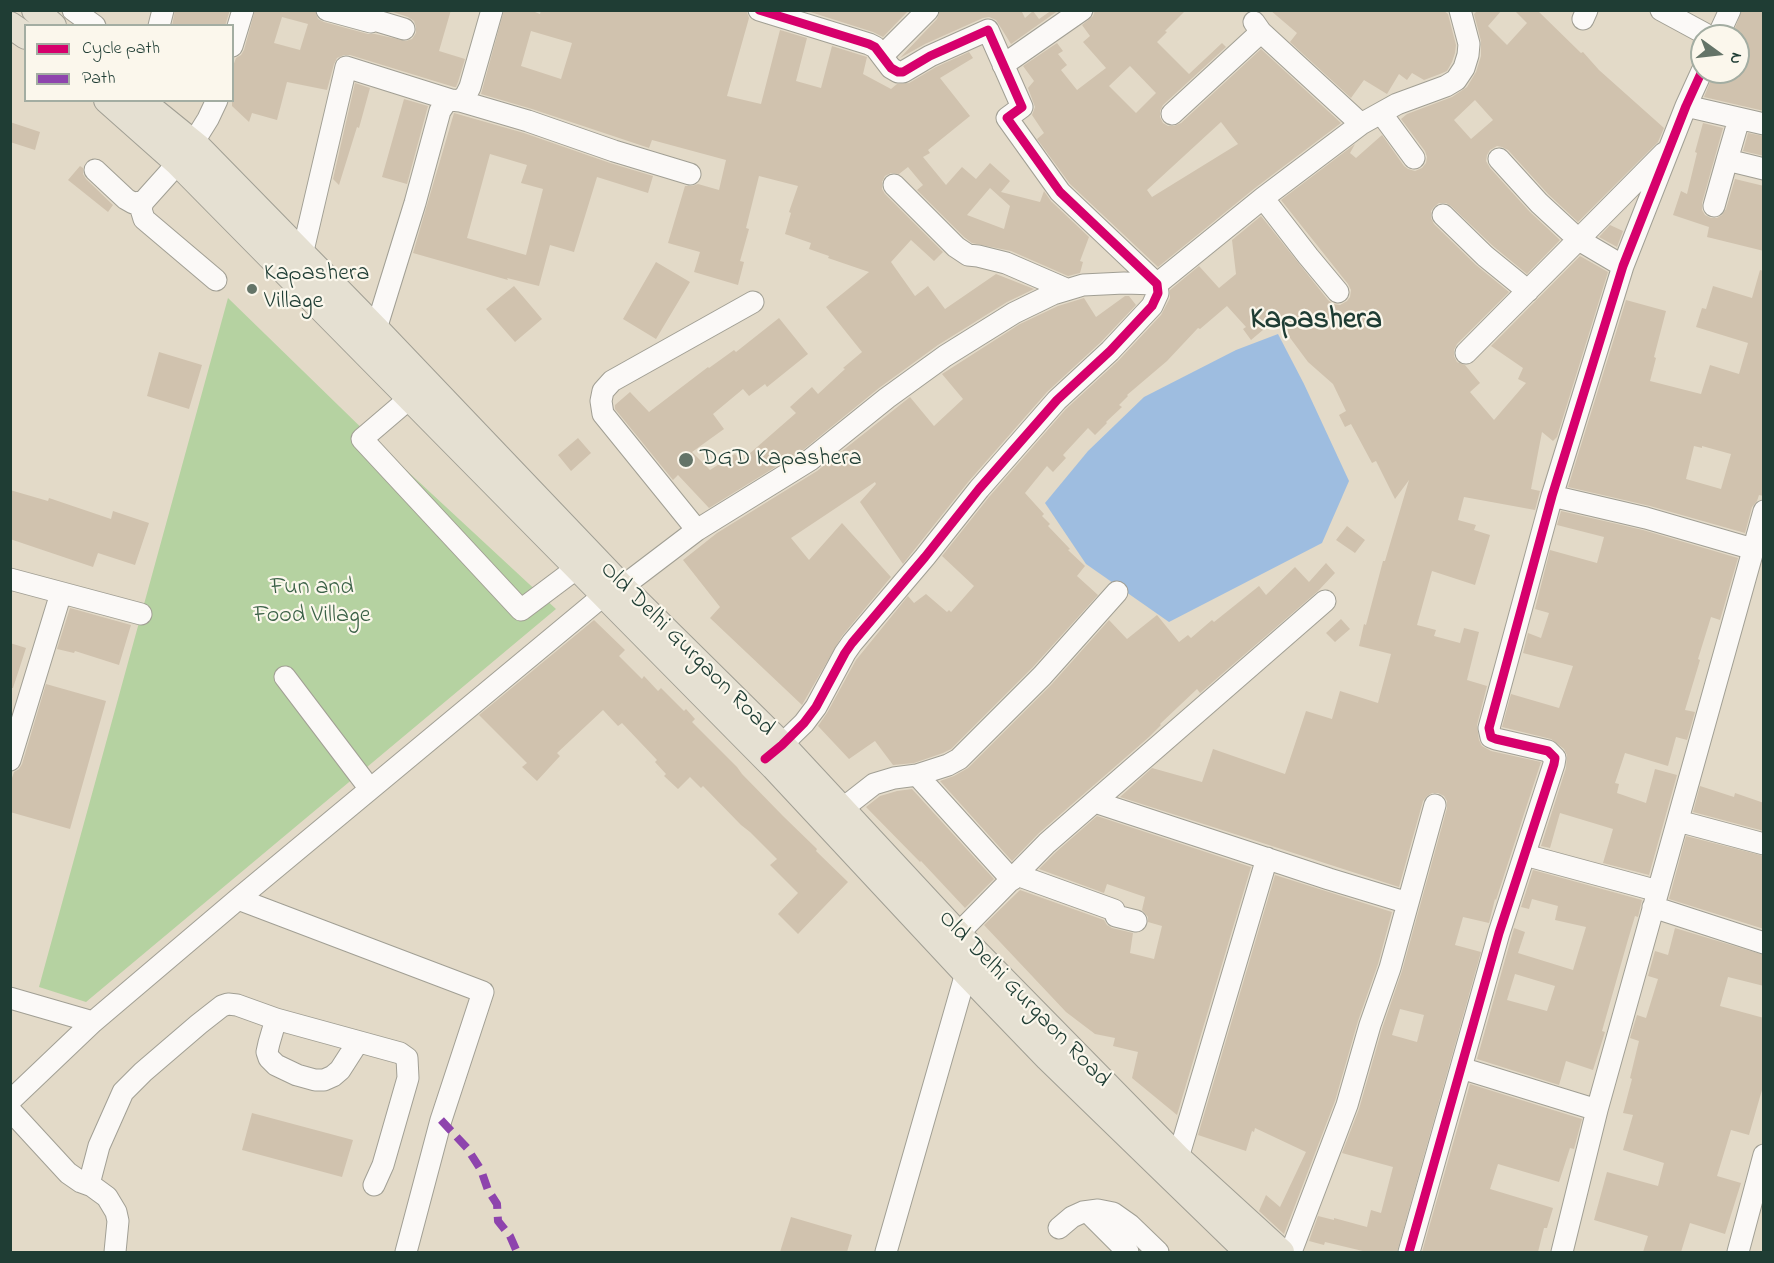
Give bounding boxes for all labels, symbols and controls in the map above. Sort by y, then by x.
legend [24,24,234,102]
north arrow [1690,24,1750,84]
text: Cycle path [82,36,160,62]
text: N [1722,50,1748,66]
text: Path [82,66,116,92]
place label: Kapashera Village [264,261,369,317]
marker: Kapashera Village [245,282,259,296]
district label: Kapashera [1250,304,1382,340]
place label: DGD Kapashera [700,446,862,474]
marker: DGD Kapashera [677,451,695,469]
street label: Old Delhi Gurgaon Road [592,556,780,744]
park label: Fun and Food Village [253,575,371,631]
street label: Old Delhi Gurgaon Road [931,905,1115,1095]

